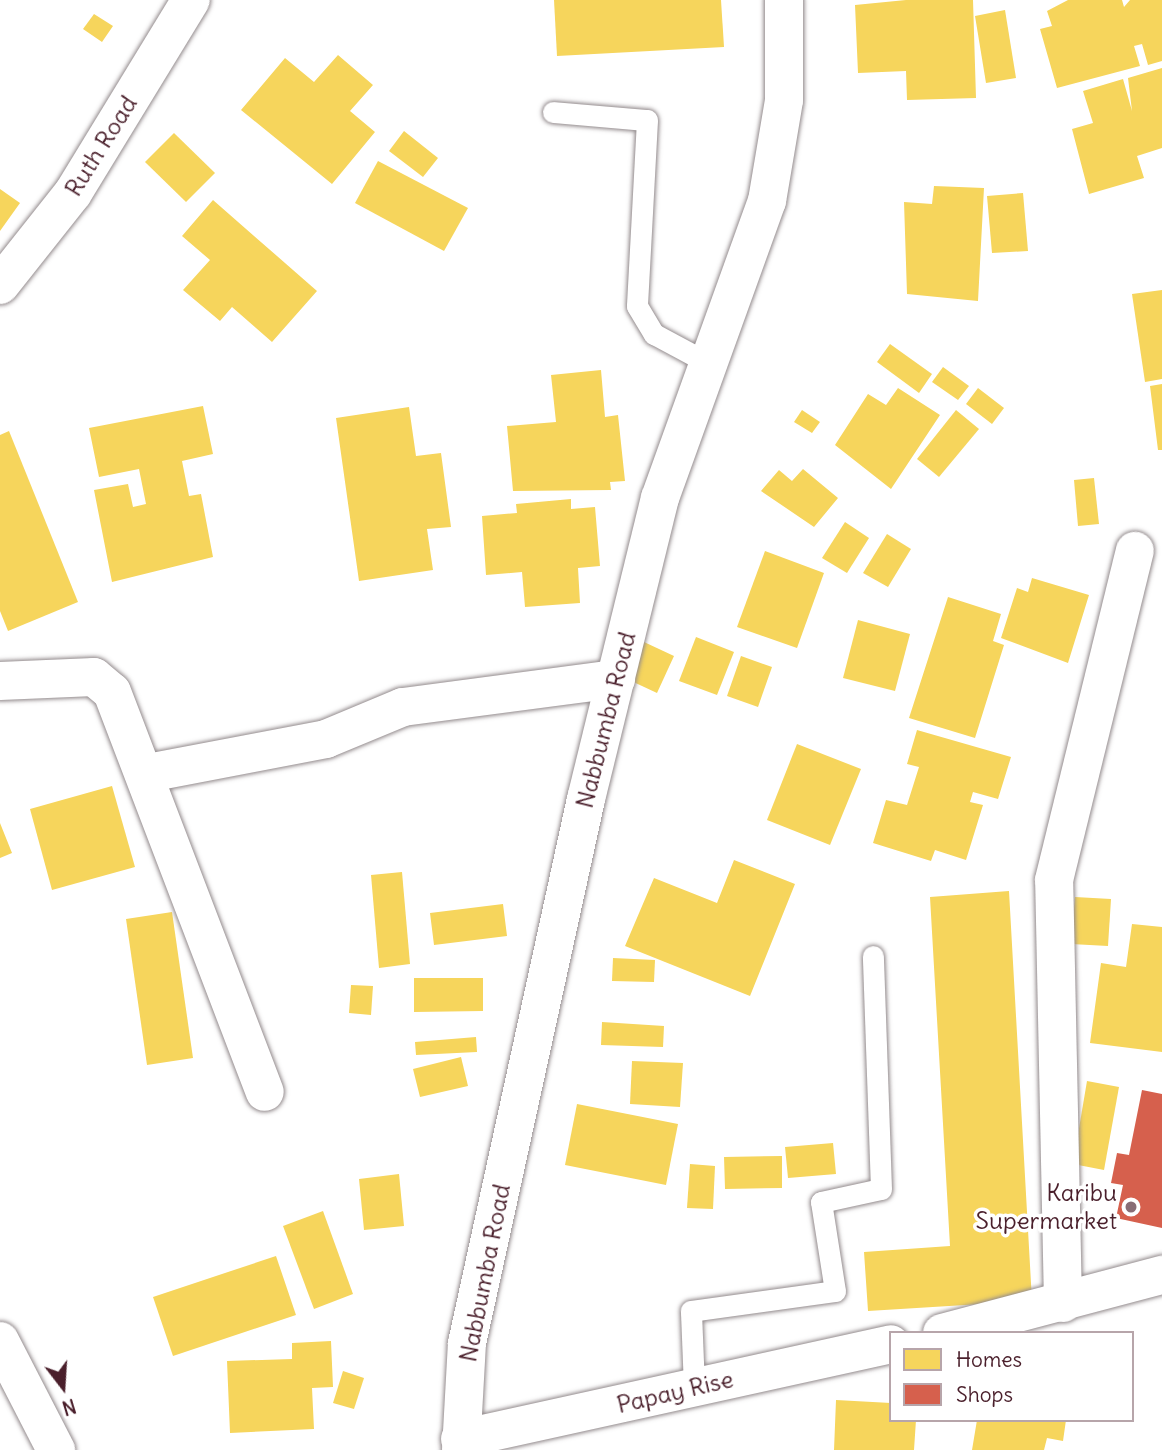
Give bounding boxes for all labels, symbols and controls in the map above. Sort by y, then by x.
street label: Ruth Road [59,90,143,202]
street label: Nabbumba Road [570,629,642,811]
place label: Karibu Supermarket [976,1179,1117,1235]
street label: Nabbumba Road [454,1182,516,1364]
marker: Karibu Supermarket [1123,1199,1139,1215]
legend [889,1331,1134,1422]
text: Homes [956,1346,1022,1373]
north arrow [28,1352,98,1422]
street label: Papay Rise [614,1365,736,1419]
text: Shops [956,1381,1013,1408]
text: N [59,1394,79,1420]

